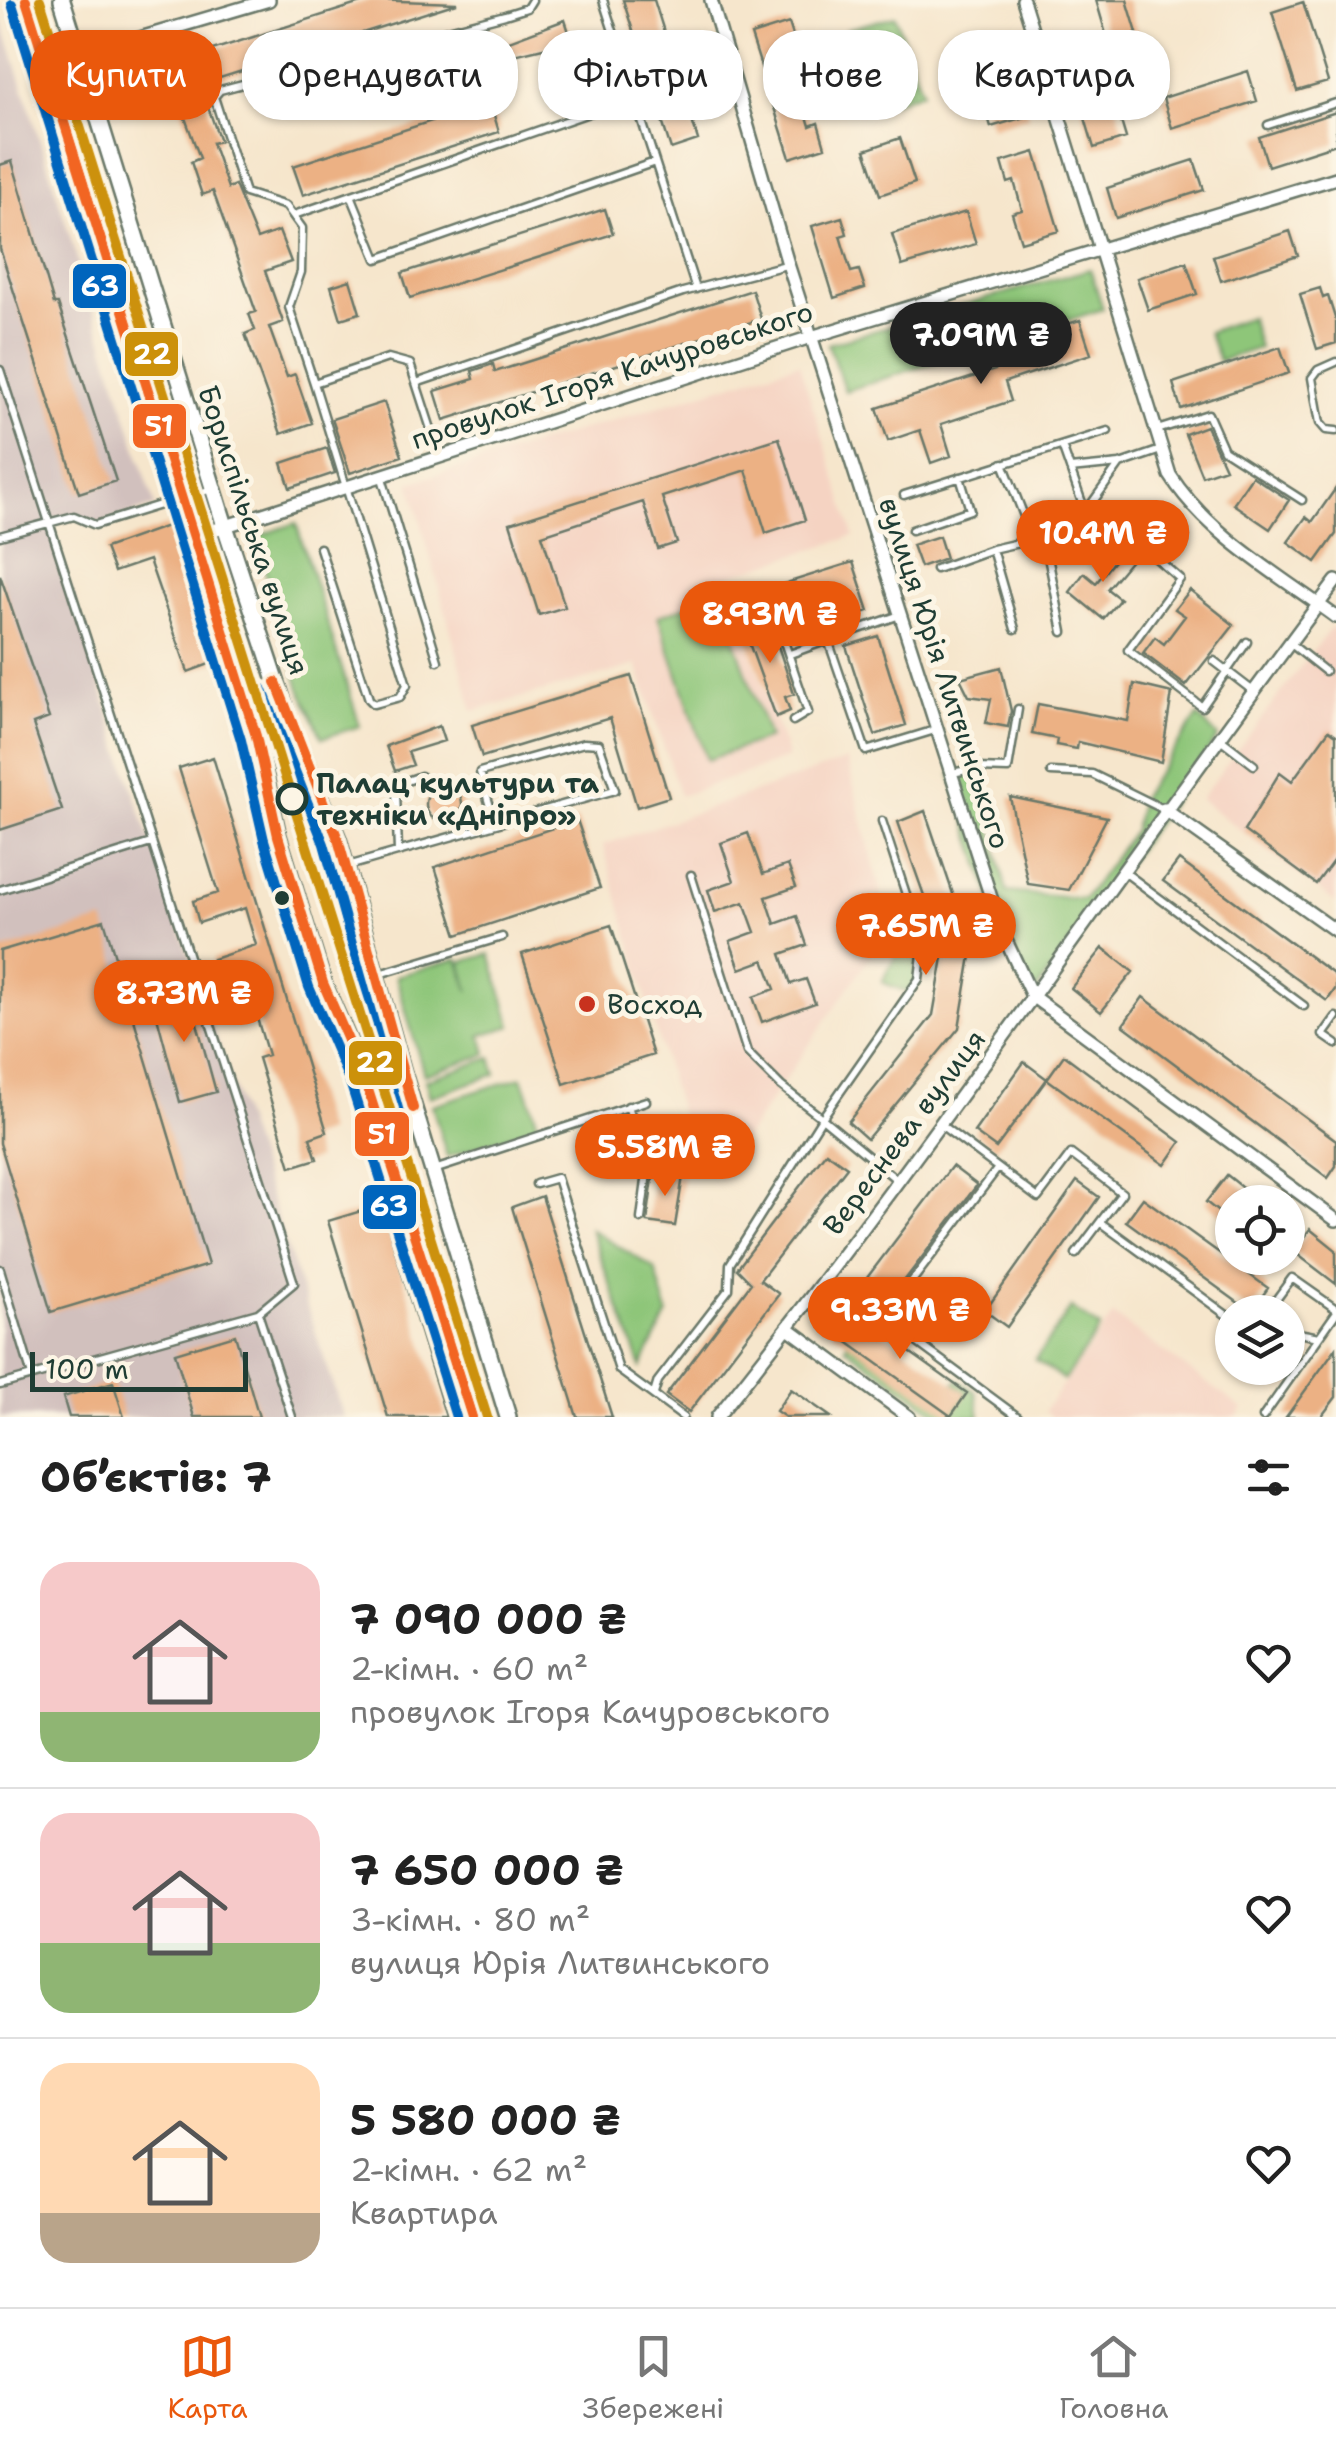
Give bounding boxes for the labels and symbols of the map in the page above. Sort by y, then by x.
line badge: 63 [71,262,128,310]
text: 63 [81,267,119,305]
street label: провулок Ігоря Качуровського [406,292,818,458]
pin: 7.09M ₴ [889,302,1073,387]
line badge: 22 [123,330,180,378]
text: 22 [133,335,171,373]
street label: Бориспільська вулиця [189,380,319,680]
line badge: 51 [131,402,188,450]
text: 51 [144,407,174,445]
street label: вулиця Юрія Литвинського [870,492,1020,854]
pin: 10.4M ₴ [1011,500,1195,585]
pin: 8.93M ₴ [678,581,862,666]
place label: Палац культури та техніки «Дніпро» [316,764,599,834]
marker: Палац культури та техніки «Дніпро» [277,784,307,814]
unlabelled marker [272,888,292,908]
pin: 7.65M ₴ [834,893,1018,978]
pin: 8.73M ₴ [92,960,276,1045]
place label: Восход [607,985,703,1023]
marker: Восход [576,993,598,1015]
street label: Вереснева вулиця [814,1021,994,1243]
line badge: 22 [347,1039,404,1087]
text: 22 [356,1043,394,1081]
line badge: 51 [353,1110,411,1158]
pin: 5.58M ₴ [573,1114,757,1199]
text: 51 [367,1115,397,1153]
line badge: 63 [361,1183,418,1231]
text: 63 [370,1187,408,1225]
pin: 9.33M ₴ [808,1277,992,1362]
scale bar [30,1347,248,1392]

